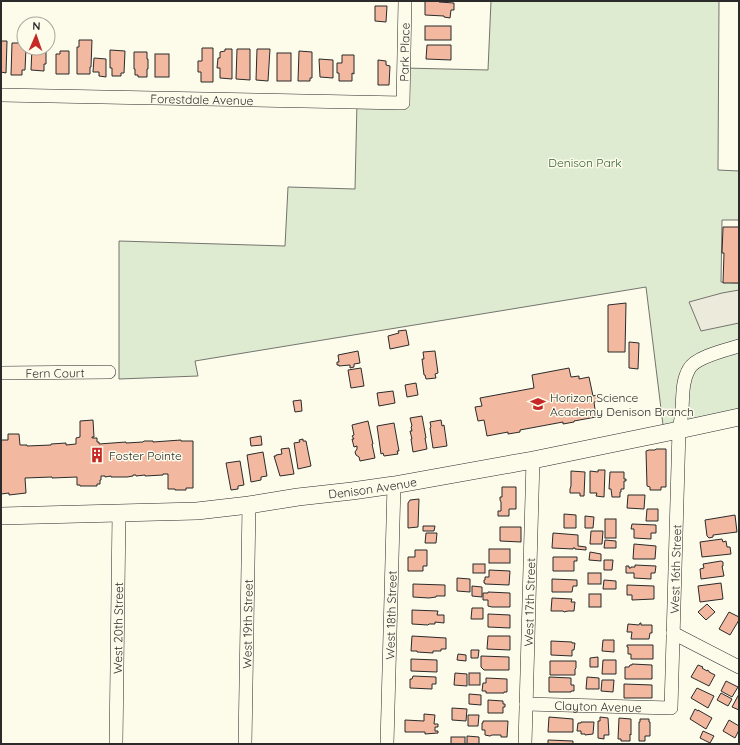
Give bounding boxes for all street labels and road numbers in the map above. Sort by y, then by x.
street label: Park Place [396,22,412,82]
street label: Forestdale Avenue [150,90,254,108]
street label: Fern Court [25,365,85,380]
street label: Denison Avenue [327,474,418,501]
street label: West 16th Street [666,524,684,614]
street label: West 17th Street [520,557,538,647]
street label: West 18th Street [382,570,399,660]
street label: West 19th Street [239,579,255,669]
street label: West 20th Street [109,582,126,674]
street label: Clayton Avenue [554,697,642,715]

